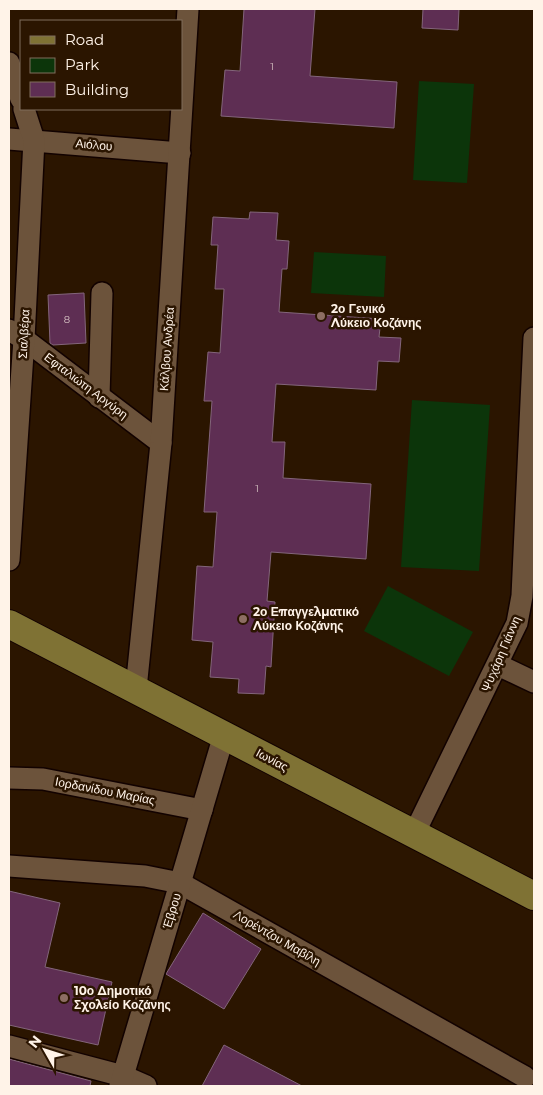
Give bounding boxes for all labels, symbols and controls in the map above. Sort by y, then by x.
legend [20,20,182,110]
text: Road [65,30,104,49]
text: Park [65,55,99,74]
house number: 1 [270,60,274,73]
text: Building [65,80,129,99]
street label: Αιόλου [75,135,113,154]
place label: 2ο Γενικό Λύκειο Κοζάνης [330,301,422,330]
street label: Κάλβου Ανδρέα [156,306,177,391]
street label: Σιαλβέρα [15,309,32,359]
marker: 2ο Γενικό Λύκειο Κοζάνης [315,310,327,322]
house number: 8 [64,313,70,326]
street label: Εφταλιώτη Αργύρη [41,349,131,422]
house number: 1 [255,482,259,495]
place label: 2ο Επαγγελματικό Λύκειο Κοζάνης [252,604,359,633]
marker: 2ο Επαγγελματικό Λύκειο Κοζάνης [237,613,249,625]
street label: Ψυχάρη Γιάννη [478,614,523,694]
street label: Ιωνίας [254,745,291,774]
street label: Ιορδανίδου Μαρίας [54,773,156,808]
street label: Έβρου [159,891,184,931]
street label: Λορέντζου Μαβίλη [231,906,324,969]
place label: 10ο Δημοτικό Σχολείο Κοζάνης [74,983,171,1012]
marker: 10ο Δημοτικό Σχολείο Κοζάνης [58,992,70,1004]
north arrow [20,1025,70,1075]
text: N [24,1032,45,1052]

